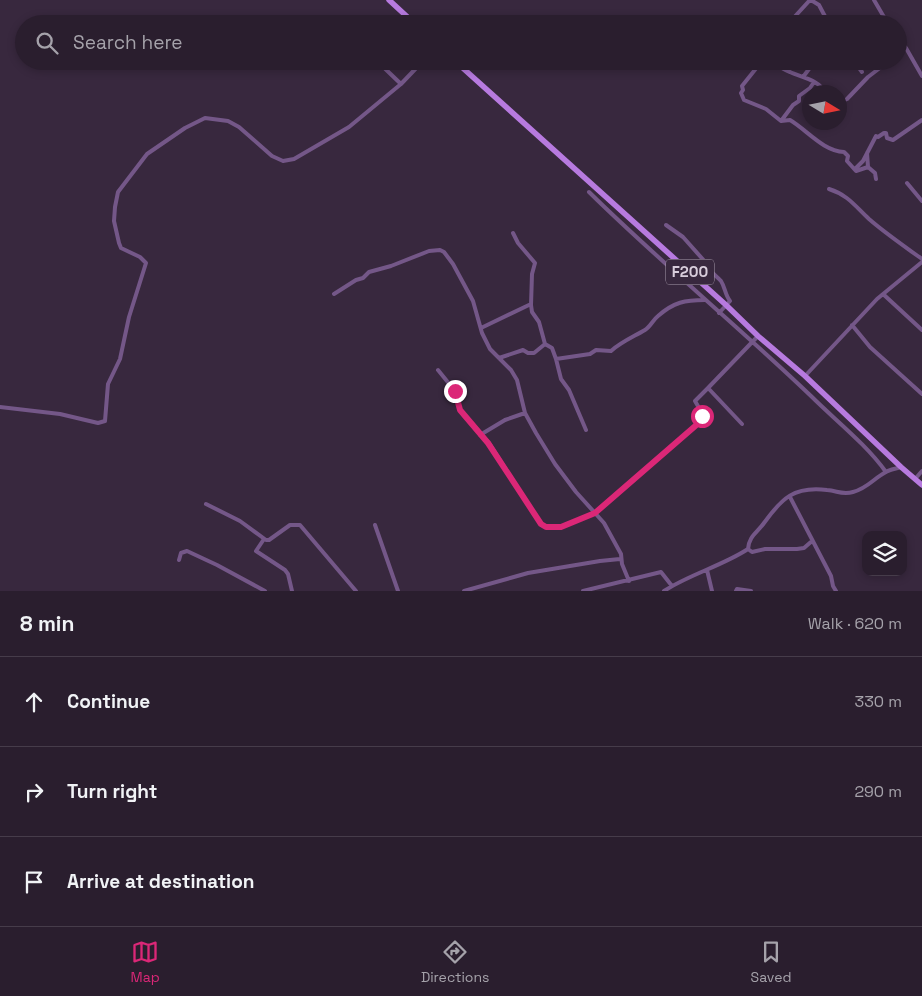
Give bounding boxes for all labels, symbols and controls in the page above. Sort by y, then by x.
search box [15,15,907,70]
icon: search [33,29,61,57]
text: Search here [73,30,183,55]
north arrow [802,85,847,130]
road number: F200 [666,260,714,284]
route end [444,380,467,403]
route start [691,405,714,428]
map controls [862,531,907,576]
button: layers [862,531,907,576]
text: 8 min [20,610,74,637]
text: Walk · 620 m [808,613,902,634]
icon: ahead [20,688,48,716]
text: Continue [67,689,150,714]
text: 330 m [855,691,902,712]
icon: right [20,778,48,806]
text: Turn right [67,779,157,804]
text: 290 m [854,781,902,802]
icon: arrive [20,868,48,896]
text: Arrive at destination [67,869,255,894]
tab: Map [131,938,160,986]
tab: Directions [421,938,489,986]
tab: Saved [751,938,791,986]

